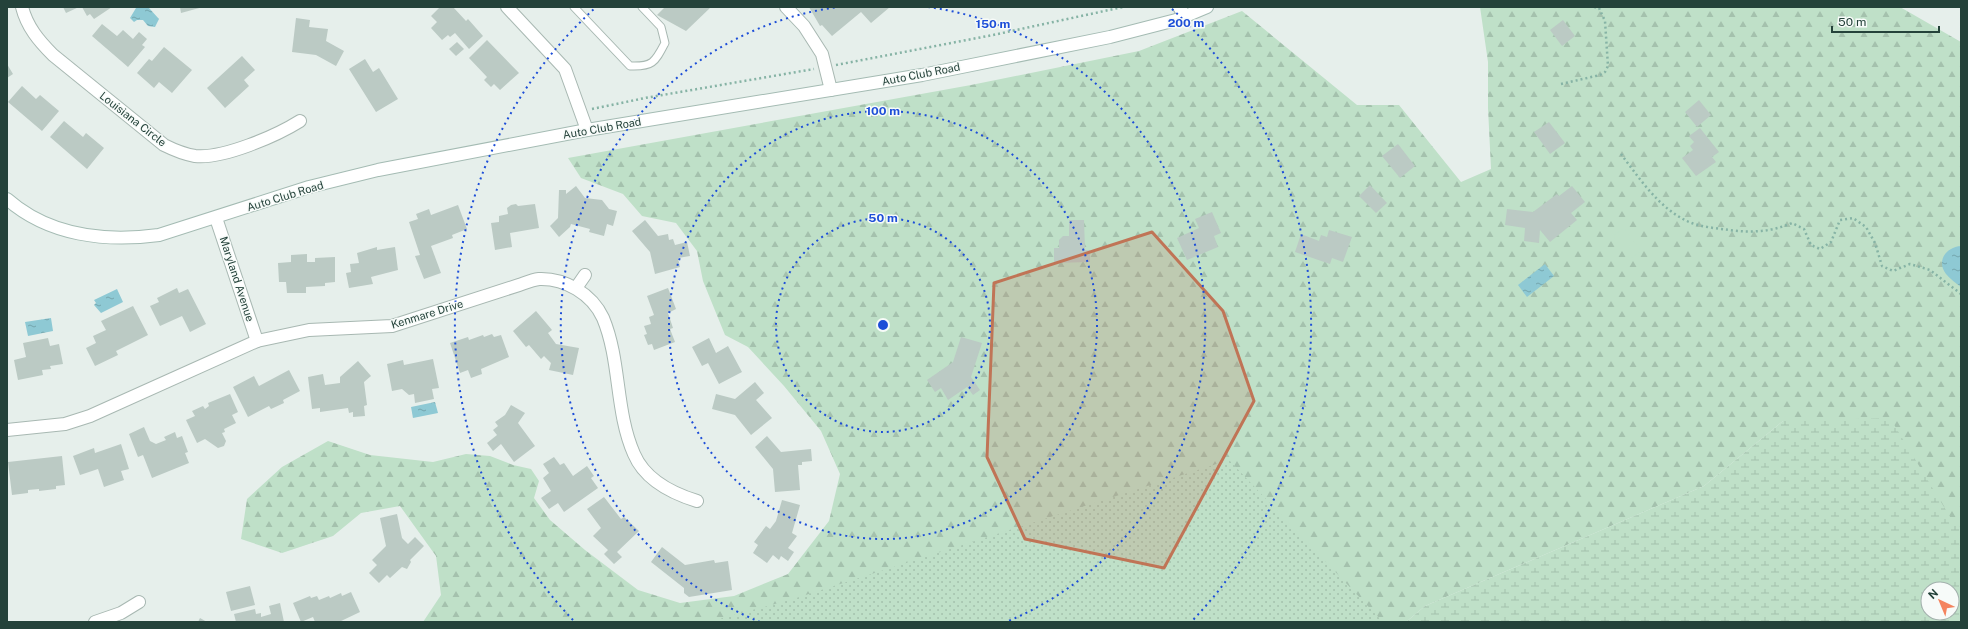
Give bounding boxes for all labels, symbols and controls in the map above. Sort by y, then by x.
scale bar [1832,8,1939,34]
text: 50 m [1838,15,1866,29]
text: 200 m [1168,16,1204,30]
text: 150 m [976,17,1010,31]
street label: Auto Club Road [881,61,961,87]
street label: Louisiana Circle [97,89,169,149]
text: 100 m [866,104,900,118]
street label: Auto Club Road [562,115,642,141]
street label: Auto Club Road [245,179,325,213]
text: 50 m [868,211,898,225]
street label: Maryland Avenue [218,235,256,323]
street label: Kenmare Drive [390,297,464,331]
centre of rings [876,318,890,332]
north arrow [1920,581,1960,621]
text: N [1926,587,1940,601]

